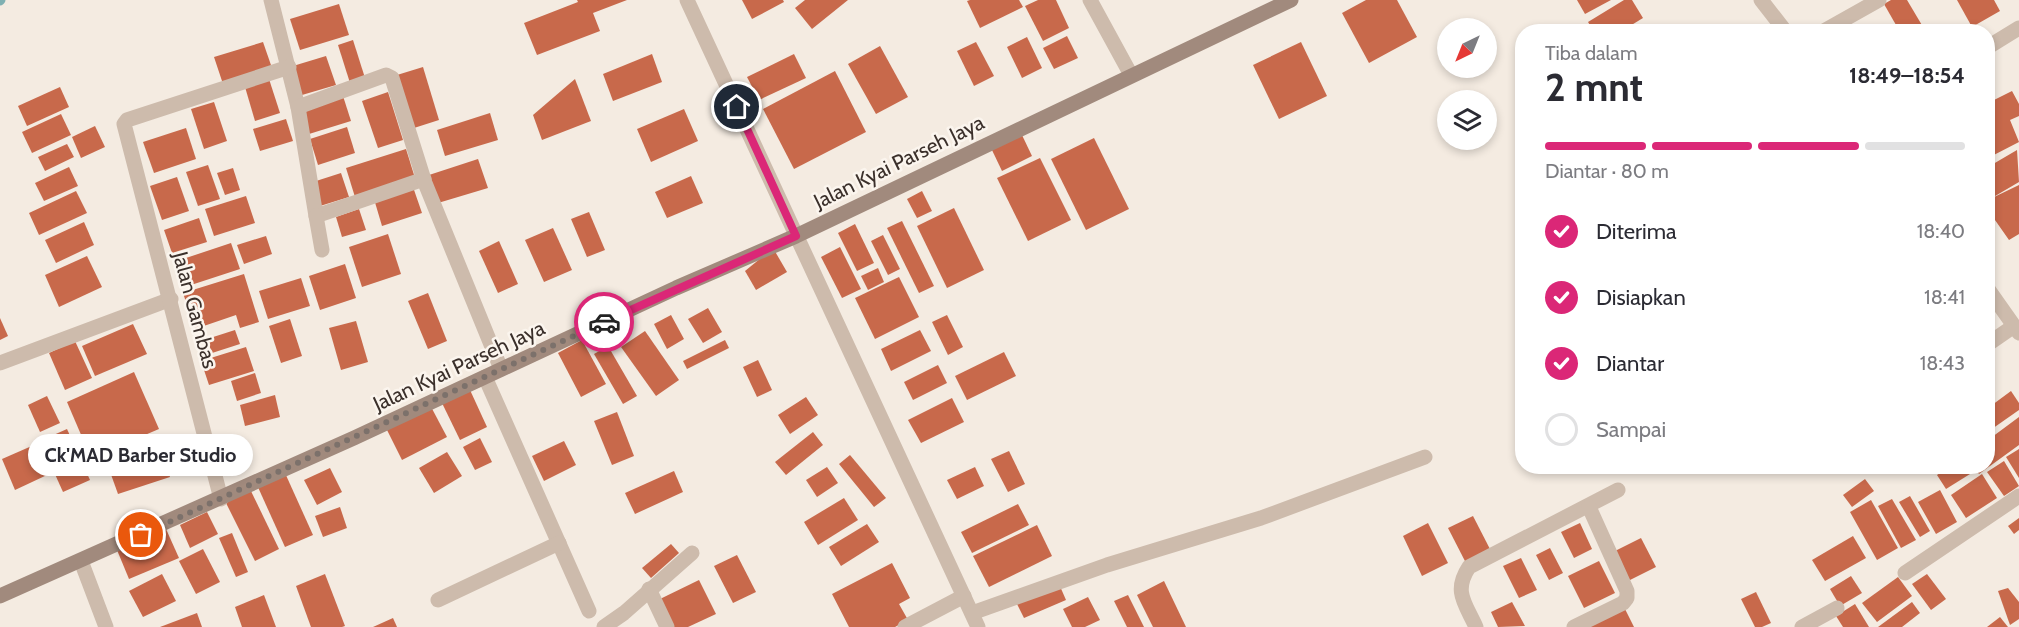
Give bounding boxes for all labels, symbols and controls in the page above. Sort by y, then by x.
north arrow [1437,18,1497,78]
map controls [1437,18,1497,150]
text: Tiba dalam [1545,41,1637,65]
text: 18:49–18:54 [1849,62,1965,89]
text: 2 mnt [1545,63,1643,111]
pin [711,81,762,132]
icon: home [720,90,753,123]
button: layers [1437,90,1497,150]
street label: Jalan Kyai Parseh Jaya [809,109,988,214]
text: Diantar · 80 m [1545,159,1669,183]
icon: check [1545,215,1578,248]
text: Diterima [1596,218,1677,245]
text: 18:40 [1917,219,1965,243]
street label: Jalan Gambas [168,248,223,371]
icon: check [1545,281,1578,314]
text: Disiapkan [1596,284,1686,311]
text: 18:41 [1924,285,1965,309]
courier [574,292,634,352]
icon: car [588,306,621,339]
street label: Jalan Kyai Parseh Jaya [368,315,549,417]
icon: check [1545,347,1578,380]
text: Diantar [1596,350,1664,377]
text: 18:43 [1920,351,1965,375]
text: Sampai [1596,416,1666,443]
callout: Ck'MAD Barber Studio [28,433,254,475]
text: Ck'MAD Barber Studio [44,443,237,467]
pin [115,509,166,560]
icon: bag [124,518,157,551]

